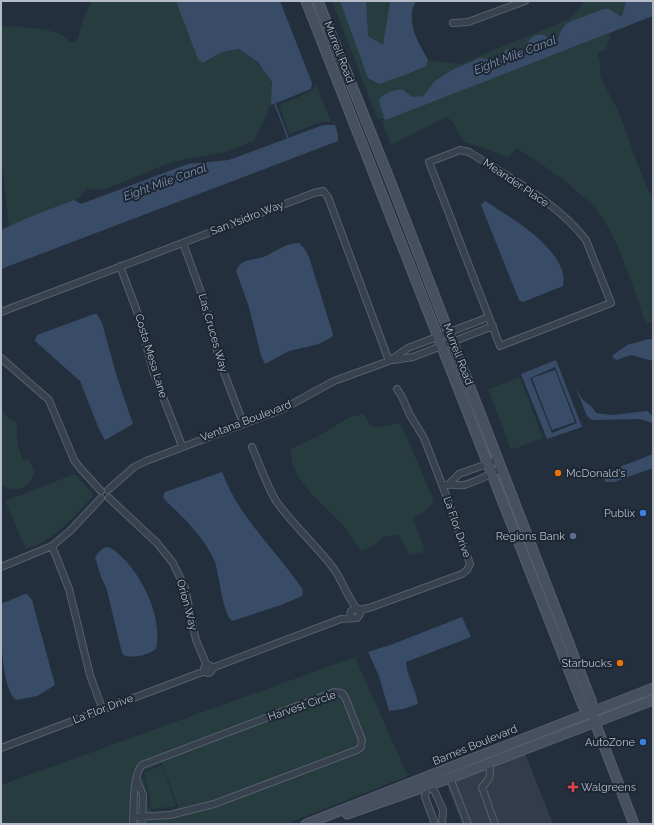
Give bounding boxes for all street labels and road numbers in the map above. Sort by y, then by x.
street label: Murrell Road [321,19,357,85]
street label: Meander Place [481,156,552,210]
street label: San Ysidro Way [208,198,286,238]
street label: Las Cruces Way [196,292,230,374]
street label: Costa Mesa Lane [132,312,170,400]
street label: Murrell Road [440,321,476,387]
street label: Ventana Boulevard [199,398,293,444]
street label: La Flor Drive [440,495,474,560]
street label: Orion Way [174,578,200,632]
street label: Harvest Circle [266,688,338,724]
street label: La Flor Drive [71,691,136,727]
street label: Barnes Boulevard [431,722,519,768]

